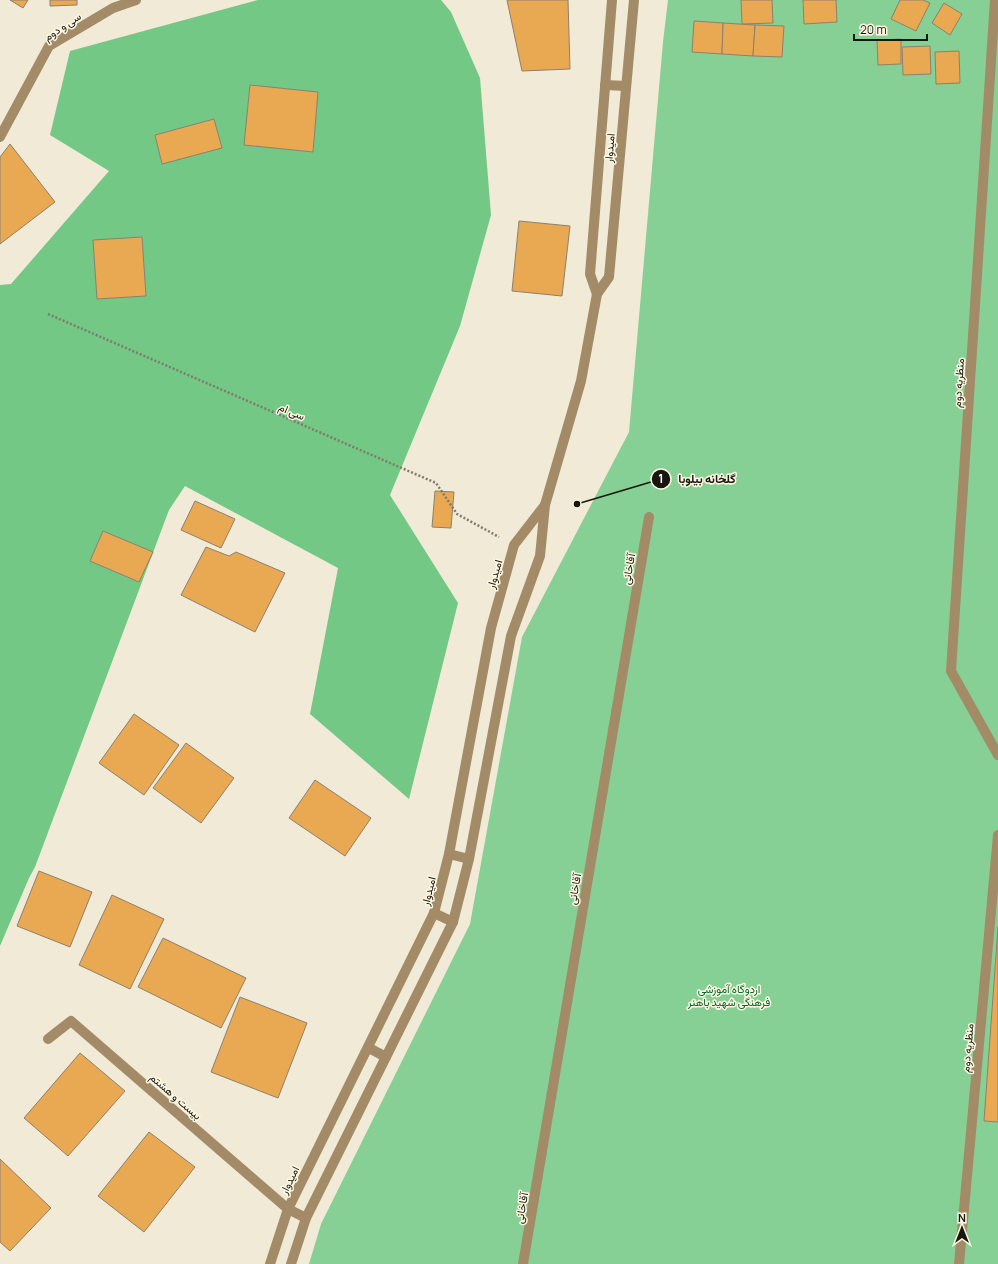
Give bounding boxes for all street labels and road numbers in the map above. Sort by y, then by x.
street label: سی و دوم [40,8,84,45]
street label: امیدوار [600,133,618,164]
street label: منظریه دوم [949,358,968,408]
street label: سی ام [276,399,308,424]
street label: آقاخانی [618,551,638,586]
street label: امیدوار [482,558,505,591]
street label: آقاخانی [564,871,584,906]
street label: امیدوار [417,875,439,908]
street label: منظریه دوم [957,1023,978,1073]
street label: بیست و هشتم [146,1069,205,1123]
street label: امیدوار [275,1163,302,1197]
street label: آقاخانی [511,1190,531,1225]

